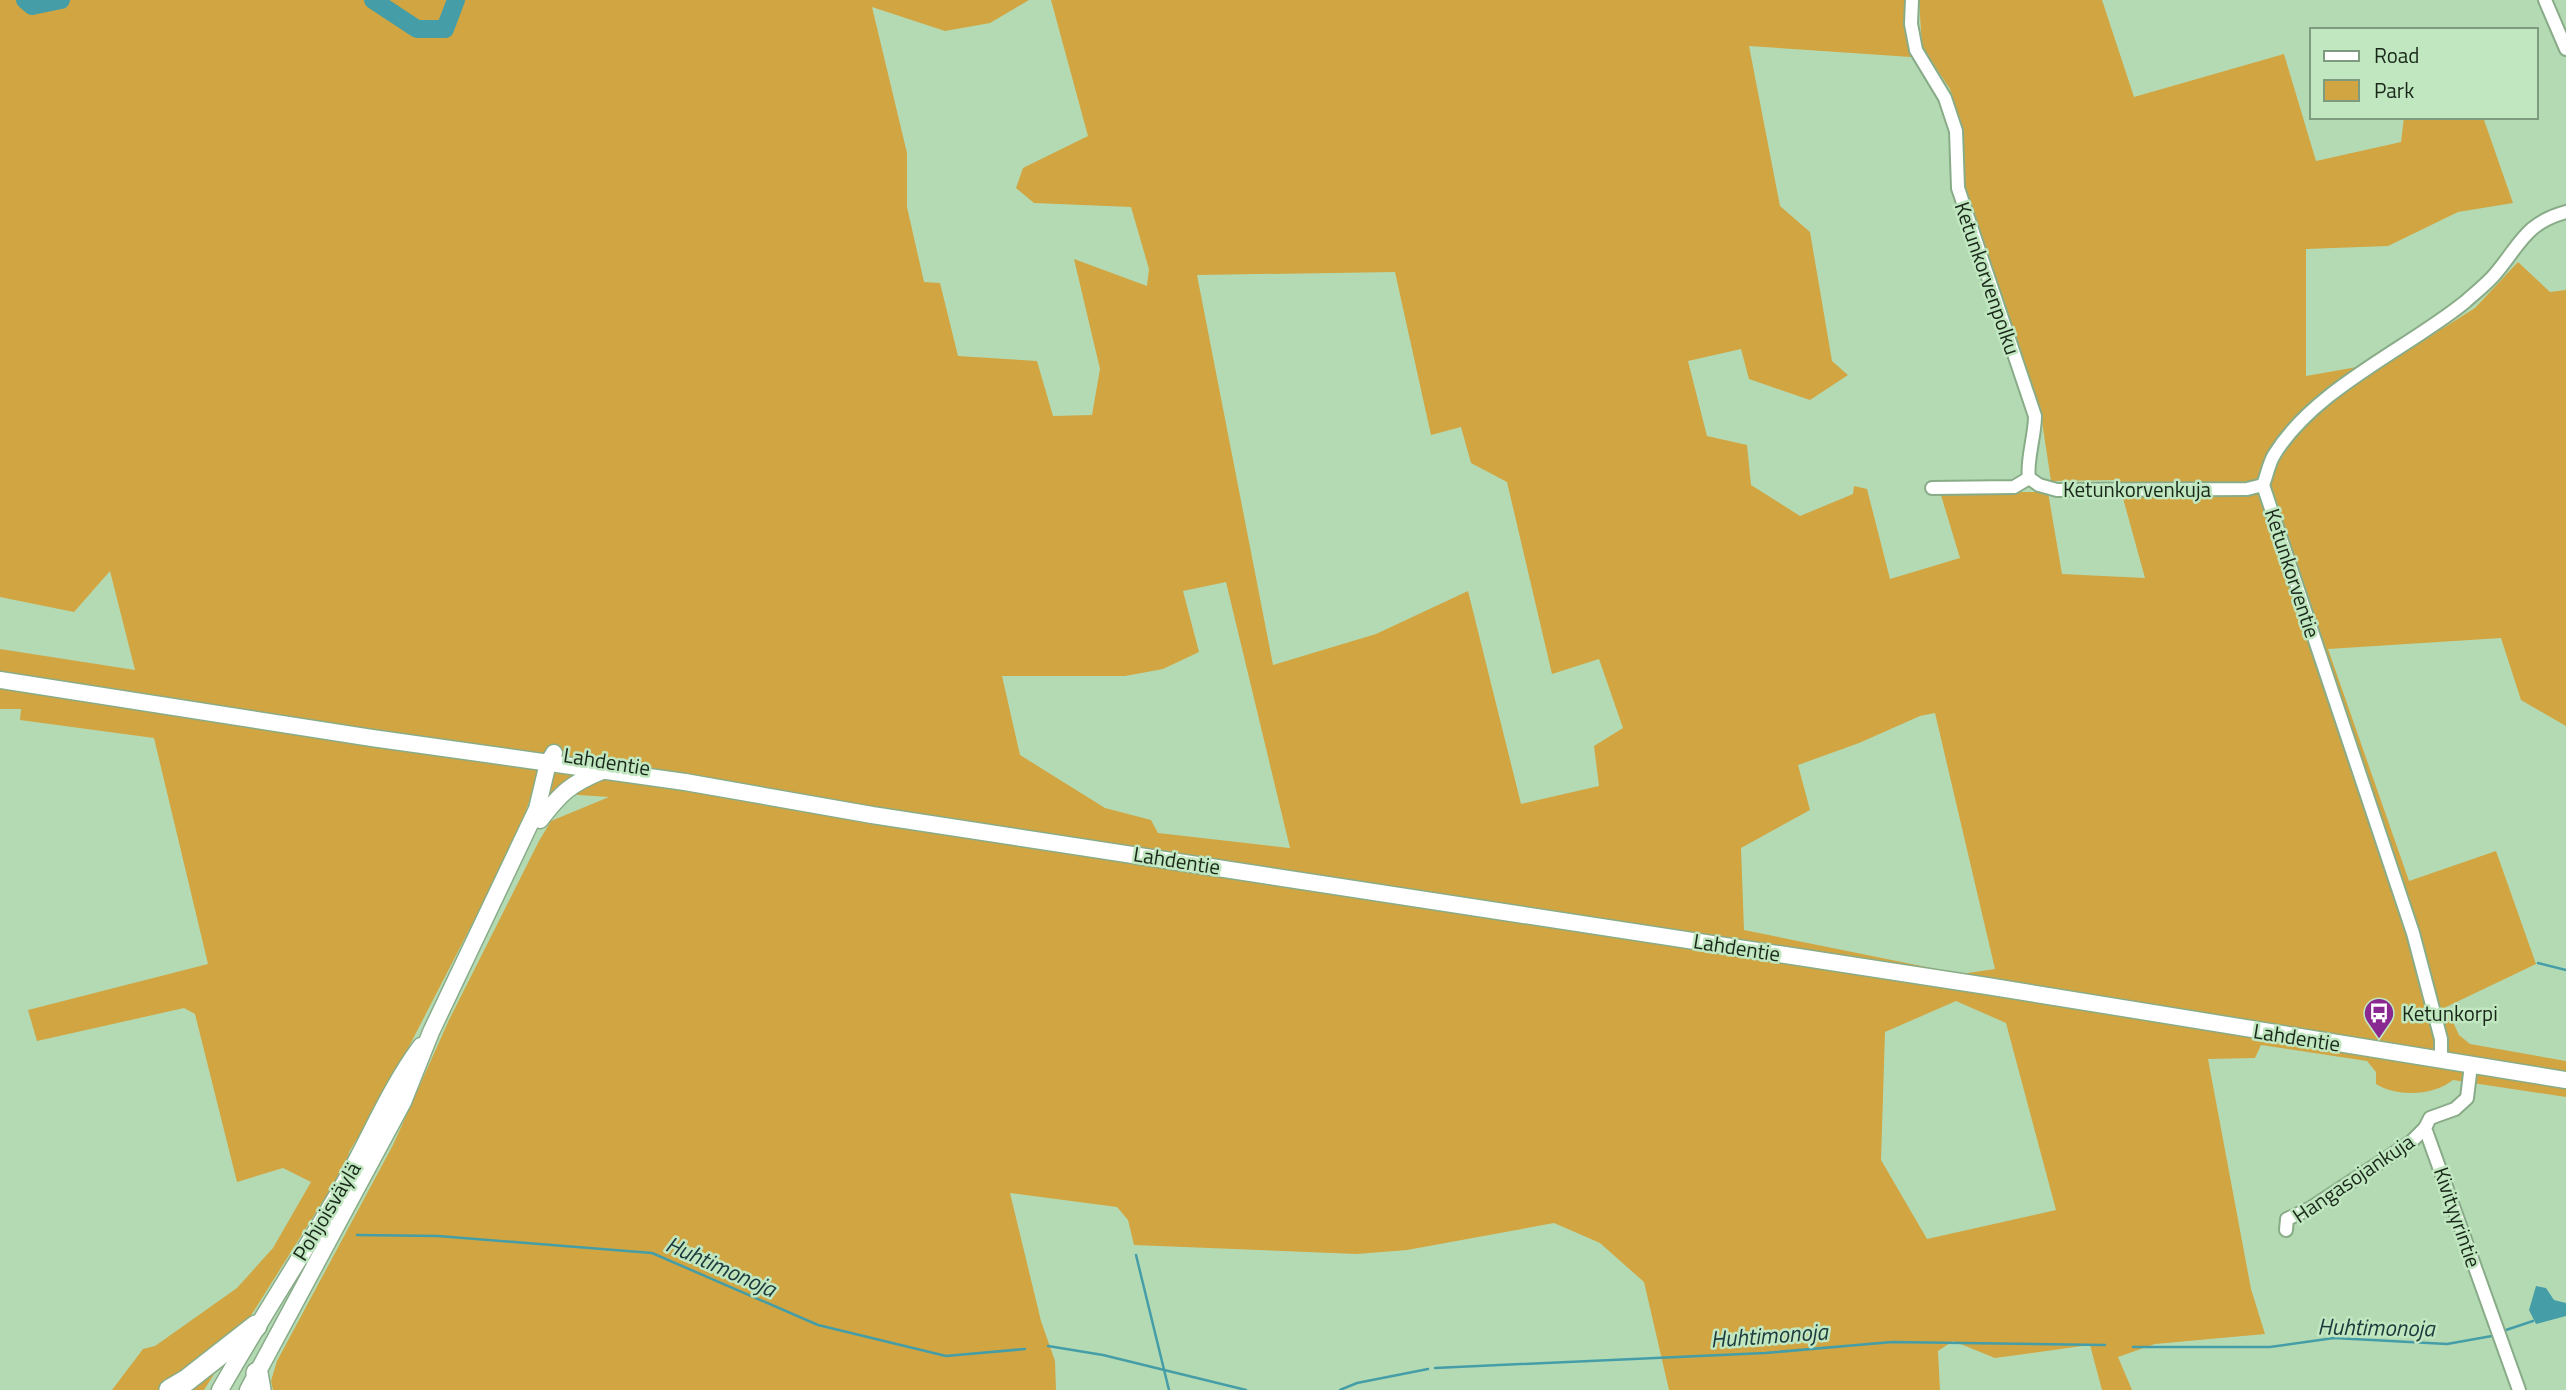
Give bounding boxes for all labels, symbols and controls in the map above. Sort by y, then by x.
legend [2310,28,2538,119]
text: Road [2374,39,2419,71]
text: Park [2374,74,2414,106]
street label: Ketunkorvenpolku [1947,197,2029,359]
street label: Ketunkorvenkuja [2063,473,2212,505]
street label: Ketunkorventie [2257,504,2329,642]
street label: Lahdentie [561,738,653,784]
street label: Lahdentie [1131,837,1223,883]
street label: Lahdentie [1691,924,1783,970]
bus stop icon: Ketunkorpi [2362,996,2396,1040]
place label: Ketunkorpi [2402,997,2498,1029]
street label: Lahdentie [2251,1014,2343,1060]
street label: Hangasojankuja [2286,1125,2421,1231]
street label: Pohjoisväylä [284,1155,368,1267]
street label: Kivityyrintie [2426,1162,2490,1272]
water label: Huhtimonoja [660,1226,783,1306]
water label: Huhtimonoja [2317,1308,2437,1346]
water label: Huhtimonoja [1709,1313,1830,1357]

